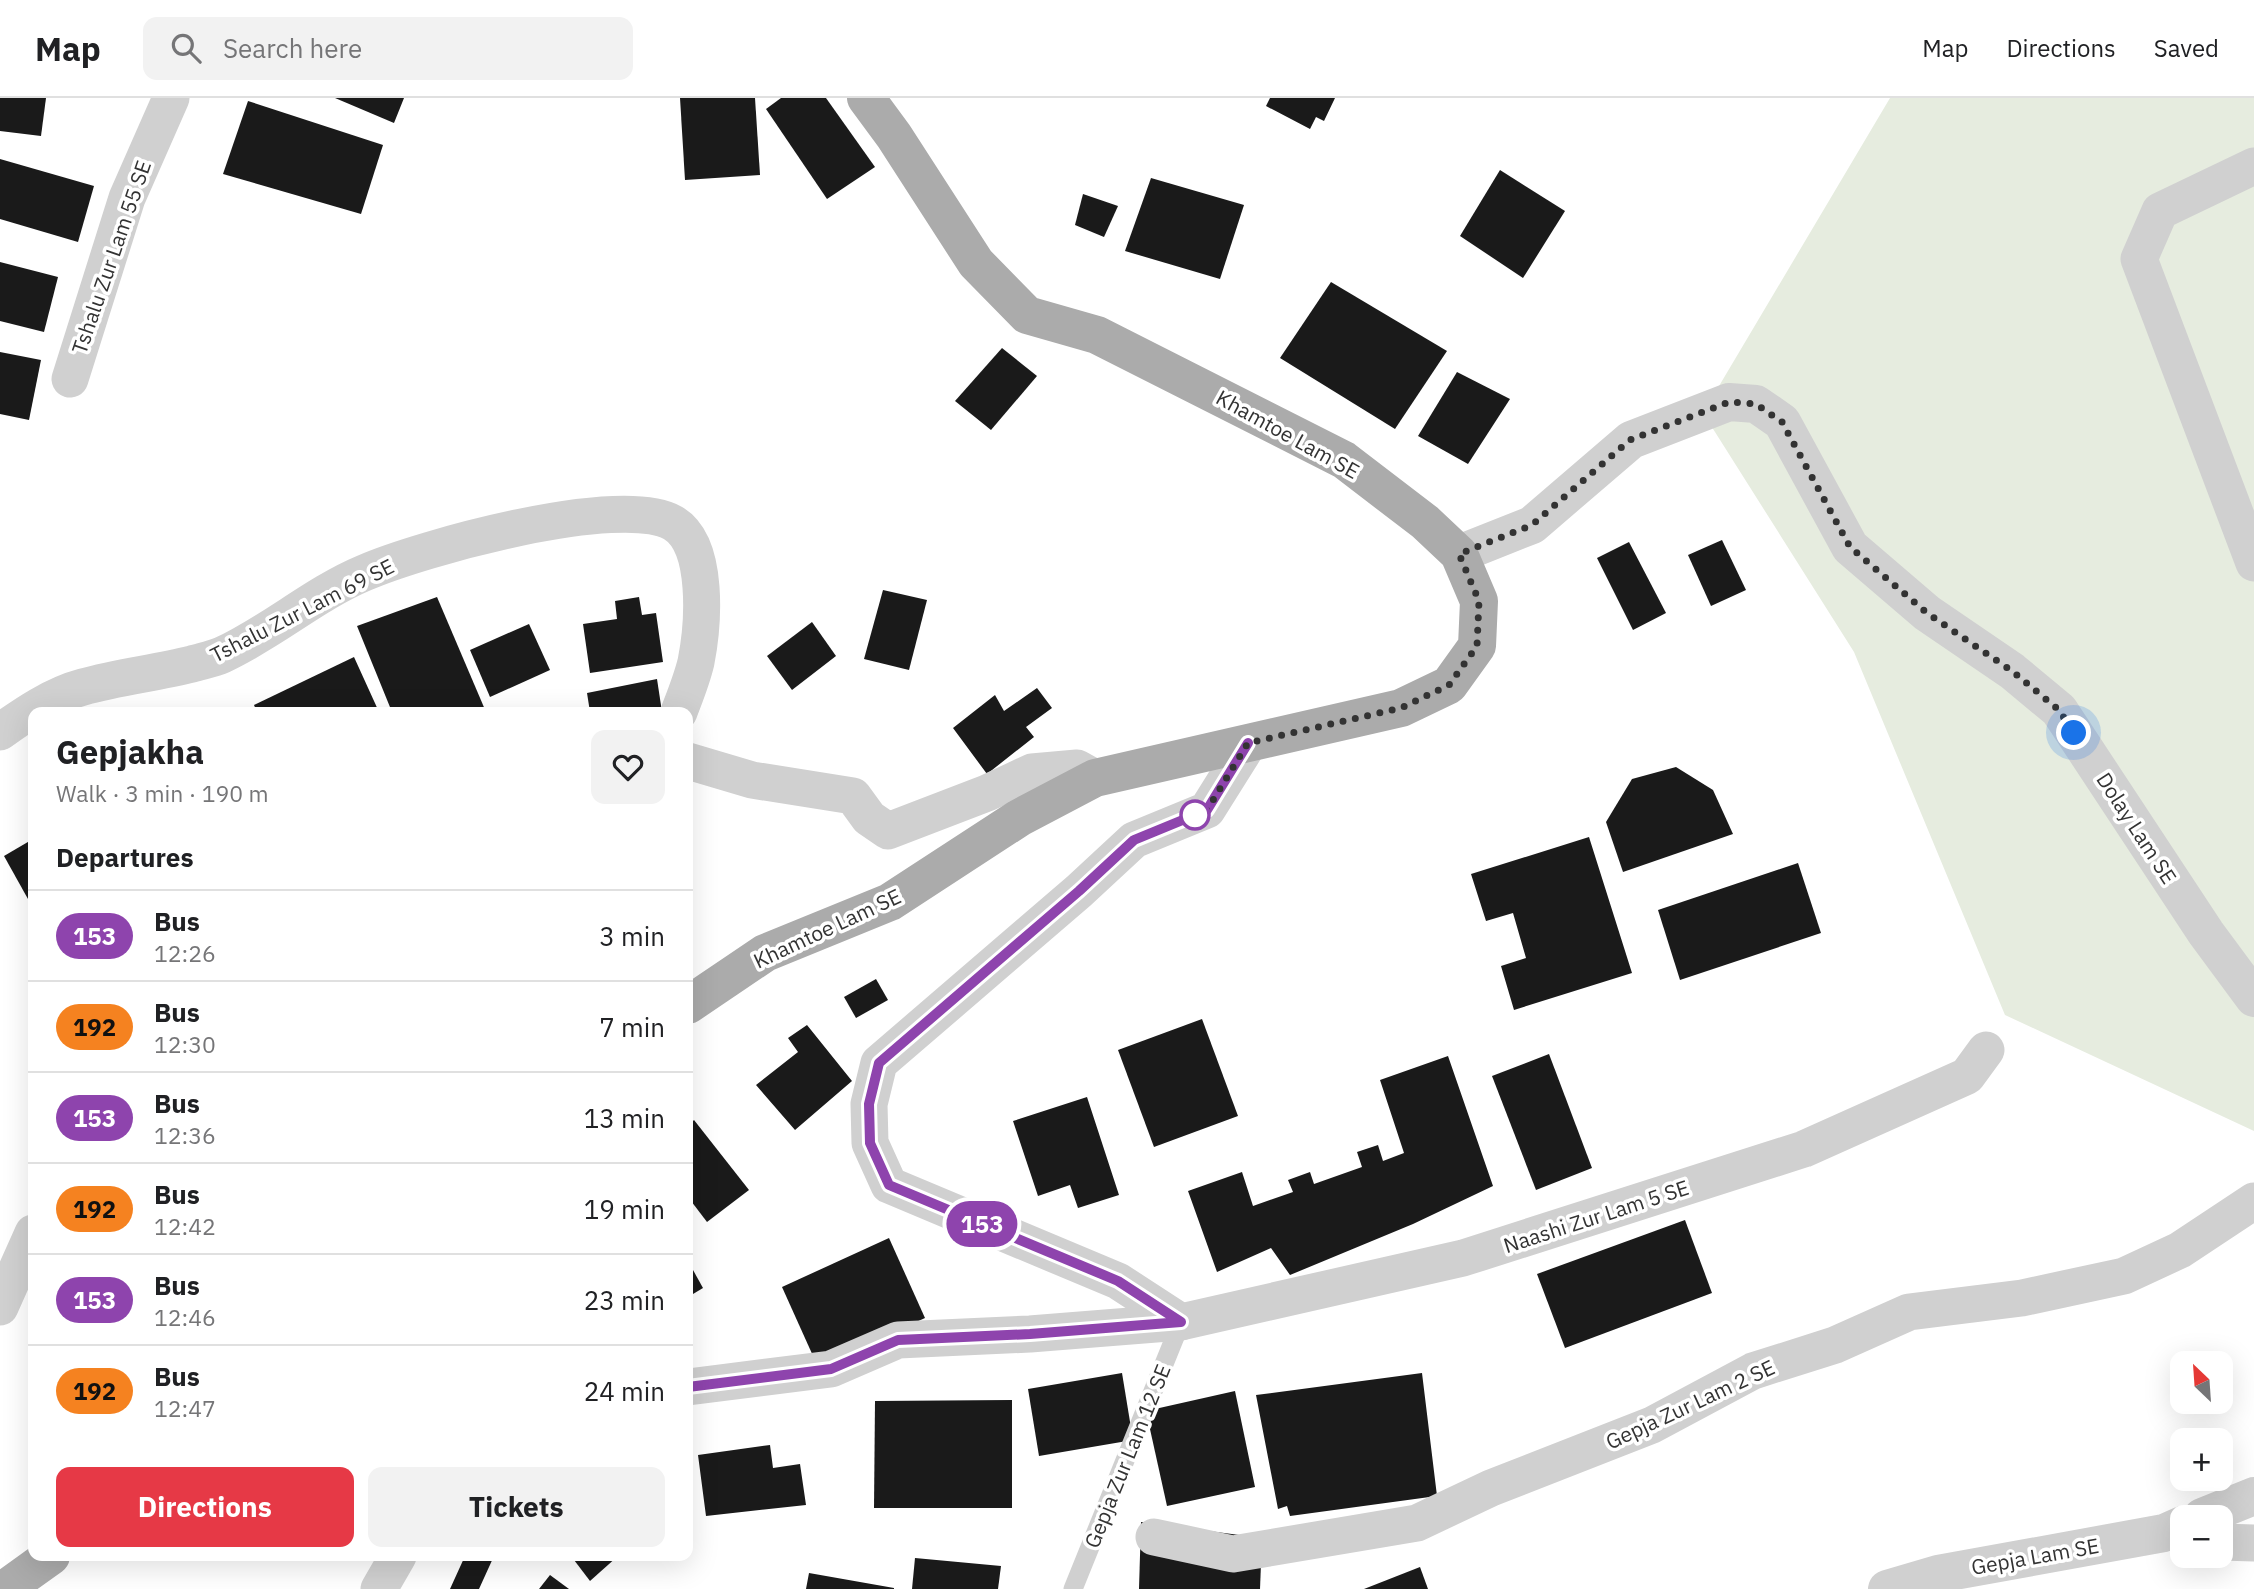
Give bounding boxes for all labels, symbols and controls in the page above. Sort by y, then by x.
search box [143,17,633,80]
text: Map [35,27,101,70]
icon: search [167,29,205,67]
text: Search here [223,31,362,65]
text: Map [1922,32,1968,64]
text: Directions [2006,32,2116,64]
text: Saved [2154,32,2219,64]
street label: Tshalu Zur Lam 55 SE [65,157,157,357]
street label: Khamtoe Lam SE [1211,383,1365,485]
street label: Tshalu Zur Lam 69 SE [205,551,399,669]
your location [2056,715,2091,750]
text: Gepjakha [56,730,204,773]
button: heart [591,730,665,804]
street label: Dolay Lam SE [2091,767,2183,889]
text: Walk · 3 min · 190 m [56,778,269,808]
unlabelled marker [1180,800,1210,830]
text: Departures [56,840,194,874]
street label: Khamtoe Lam SE [749,882,905,974]
text: Bus [154,904,200,938]
text: 3 min [599,919,665,953]
text: 153 [73,920,116,952]
text: 12:26 [154,938,216,968]
text: Bus [154,995,200,1029]
text: 7 min [599,1010,665,1044]
text: 192 [73,1011,116,1043]
text: 12:30 [154,1029,216,1059]
text: Bus [154,1086,200,1120]
text: 13 min [584,1101,665,1135]
text: 153 [73,1102,116,1134]
text: 12:36 [154,1120,216,1150]
street label: Naashi Zur Lam 5 SE [1500,1173,1692,1259]
text: Bus [154,1177,200,1211]
text: 19 min [584,1192,665,1226]
text: 192 [73,1193,116,1225]
line badge: 153 [942,1201,1022,1247]
text: 153 [960,1208,1004,1240]
text: 12:42 [154,1211,216,1241]
text: Bus [154,1268,200,1302]
text: 23 min [584,1283,665,1317]
text: 153 [73,1284,116,1316]
text: 12:46 [154,1302,216,1332]
north arrow [2170,1351,2233,1414]
map controls [2170,1351,2233,1568]
street label: Gepja Zur Lam 2 SE [1601,1353,1779,1455]
text: Bus [154,1359,200,1393]
street label: Gepja Zur Lam 12 SE [1077,1360,1177,1552]
text: 24 min [584,1374,665,1408]
text: 192 [73,1375,116,1407]
text: 12:47 [154,1393,216,1423]
button: + [2170,1428,2233,1491]
button: Directions [56,1467,354,1547]
button: Tickets [368,1467,665,1547]
button: − [2170,1505,2233,1568]
street label: Gepja Lam SE [1969,1531,2101,1581]

